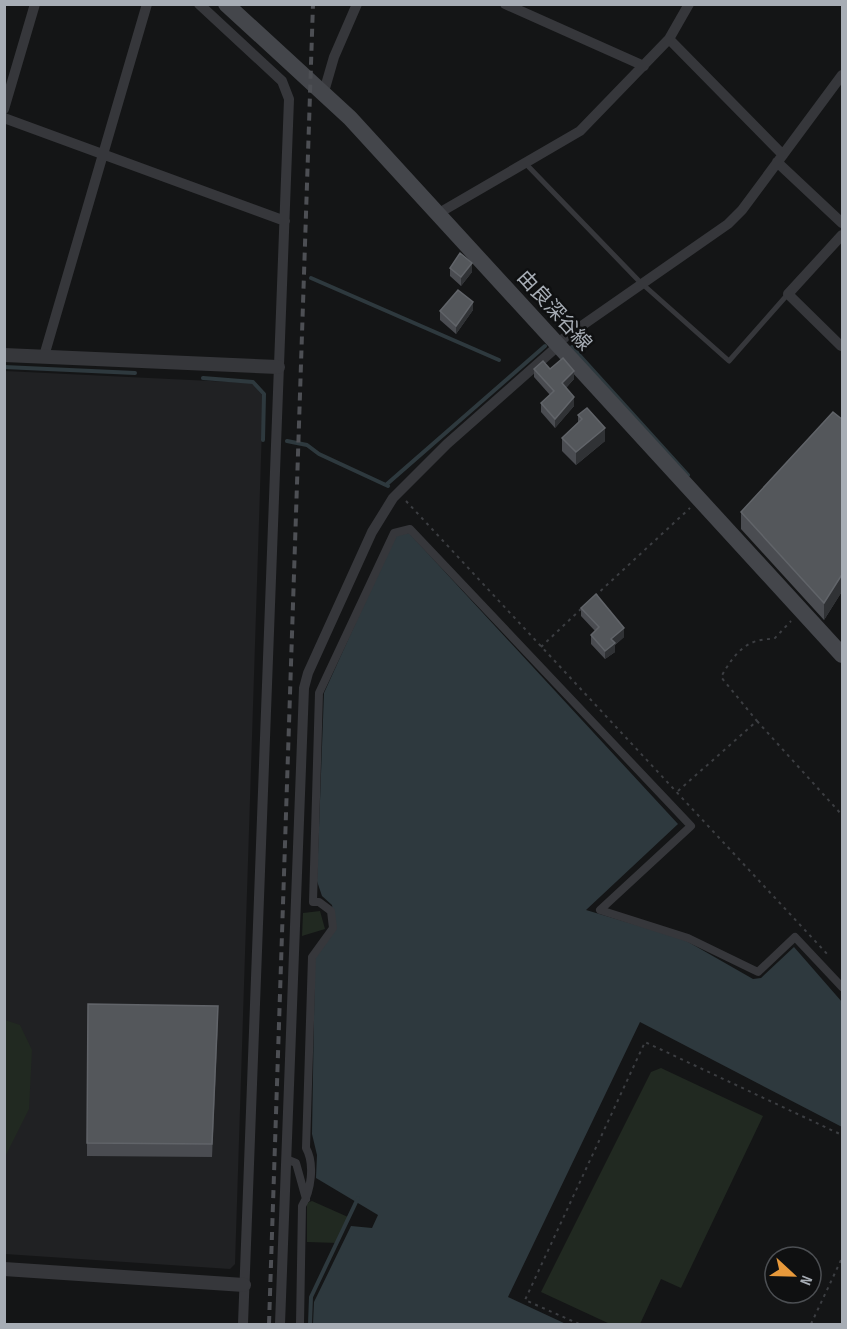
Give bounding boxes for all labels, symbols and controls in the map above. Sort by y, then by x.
street label: 由良深谷線 [512,265,597,356]
north arrow [763,1245,823,1305]
text: N [795,1273,816,1288]

